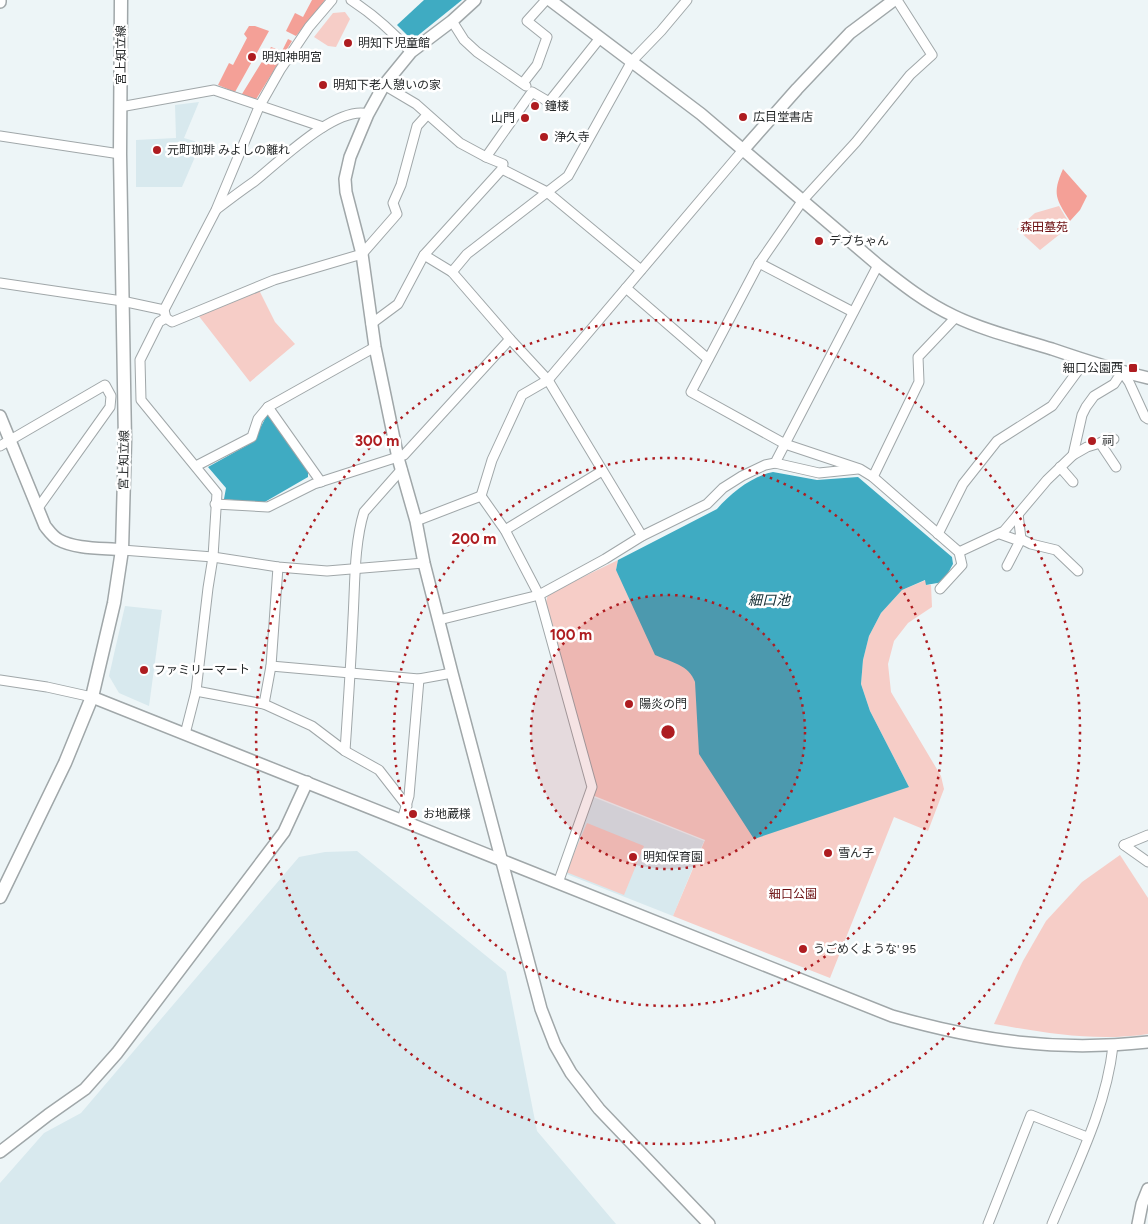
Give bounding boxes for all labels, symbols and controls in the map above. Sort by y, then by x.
street label: 宮上知立線 [114,25,128,85]
place label: 明知下児童館 [358,36,430,50]
marker: 明知下児童館 [342,37,354,49]
place label: 明知神明宮 [262,50,322,64]
marker: 明知神明宮 [246,51,258,63]
place label: 明知下老人憩いの家 [333,78,441,92]
marker: 明知下老人憩いの家 [317,79,329,91]
place label: 鐘楼 [545,99,569,113]
marker: 鐘楼 [529,100,541,112]
place label: 広目堂書店 [753,110,813,124]
place label: 山門 [491,111,515,125]
marker: 広目堂書店 [737,111,749,123]
marker: 山門 [519,112,531,124]
place label: 浄久寺 [554,130,590,144]
marker: 浄久寺 [538,131,550,143]
place label: 元町珈琲 みよしの離れ [167,143,290,157]
marker: 元町珈琲 みよしの離れ [151,144,163,156]
park label: 森田墓苑 [1020,220,1068,234]
place label: デブちゃん [829,234,889,248]
marker: デブちゃん [813,235,825,247]
place label: 細口公園西 [1063,361,1123,375]
marker: 細口公園西 [1127,362,1139,374]
street label: 宮上知立線 [116,430,132,490]
text: 300 m [355,432,399,450]
place label: 祠 [1102,434,1114,448]
marker: 祠 [1086,435,1098,447]
text: 200 m [452,530,496,548]
water label: 細口池 [748,592,792,609]
text: 100 m [550,626,592,644]
place label: ファミリーマート [154,663,250,677]
marker: ファミリーマート [138,664,150,676]
place label: 陽炎の門 [639,697,687,711]
marker: 陽炎の門 [623,698,635,710]
centre of rings [659,723,677,741]
place label: お地蔵様 [423,807,471,821]
marker: お地蔵様 [407,808,419,820]
place label: 雪ん子 [838,846,874,860]
marker: 雪ん子 [822,847,834,859]
place label: 明知保育園 [643,850,703,864]
marker: 明知保育園 [627,851,639,863]
park label: 細口公園 [769,887,817,901]
place label: うごめくような' 95 [813,942,916,956]
marker: うごめくような' 95 [797,943,809,955]

